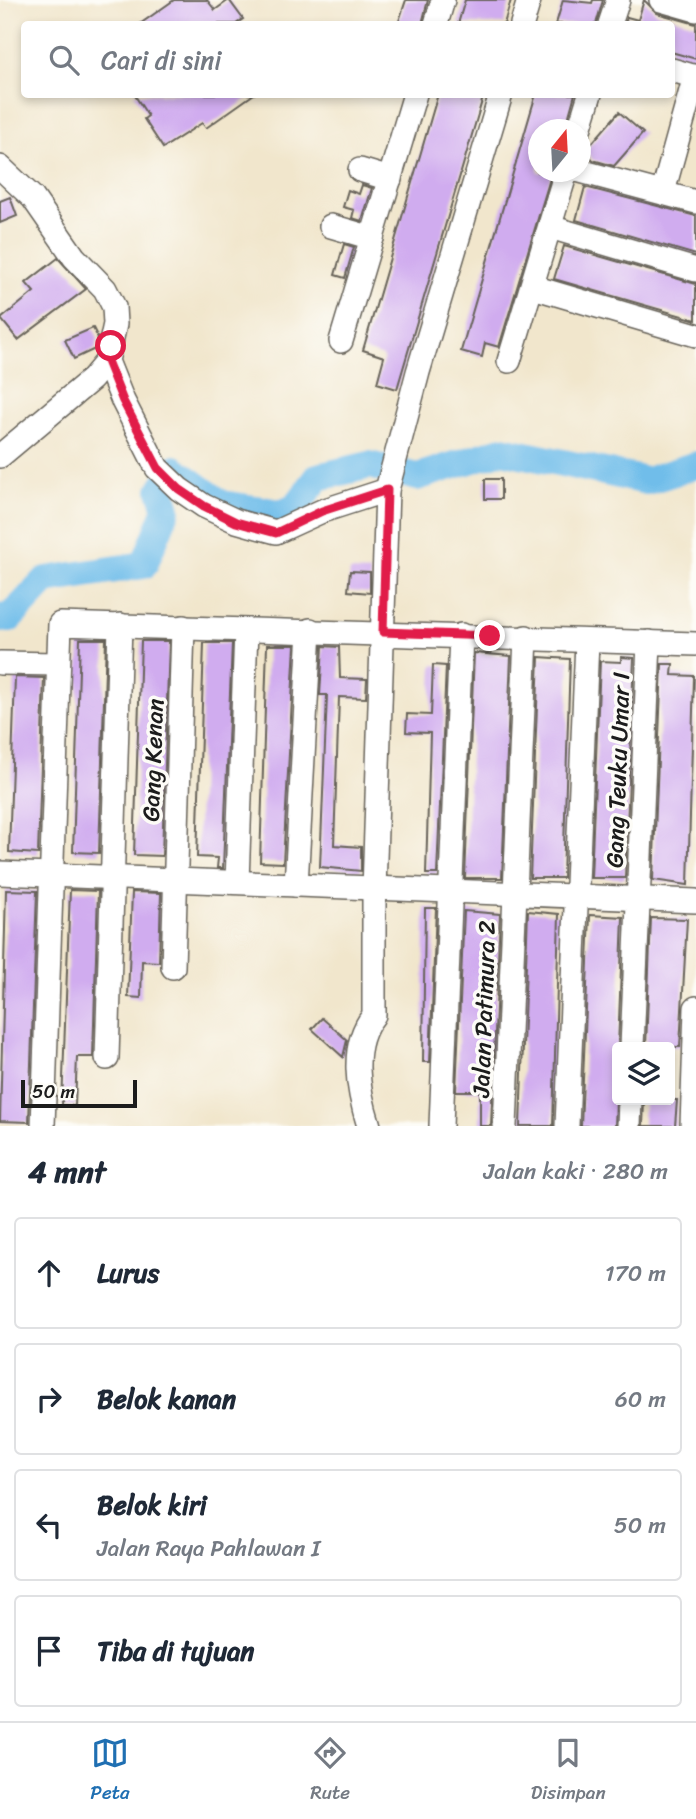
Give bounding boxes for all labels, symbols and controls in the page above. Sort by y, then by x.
search box [21,21,675,98]
text: Cari di sini [101,37,222,83]
icon: search [45,41,83,79]
north arrow [528,119,591,182]
route start [95,330,126,361]
route end [474,620,505,651]
street label: Gang Teuku Umar I [594,671,642,869]
street label: Gang Kenan [130,698,176,822]
street label: Jalan Patimura 2 [460,920,508,1099]
map controls [612,1042,675,1105]
button: layers [612,1042,675,1105]
text: 50 m [32,1075,75,1108]
scale bar [21,1077,136,1109]
text: 4 mnt [28,1145,106,1199]
text: Jalan kaki · 280 m [483,1151,668,1192]
text: Lurus [97,1250,160,1296]
text: 170 m [605,1253,666,1294]
icon: ahead [30,1254,68,1292]
text: Belok kanan [97,1376,236,1422]
text: 60 m [615,1379,666,1420]
icon: right [30,1380,68,1418]
text: Belok kiri [97,1482,207,1528]
text: 50 m [614,1505,666,1546]
icon: left [30,1506,68,1544]
text: Jalan Raya Pahlawan I [97,1528,320,1569]
text: Tiba di tujuan [97,1628,254,1674]
icon: arrive [30,1632,68,1670]
tab: Peta [90,1734,129,1809]
tab: Rute [310,1734,350,1809]
tab: Disimpan [531,1734,606,1809]

